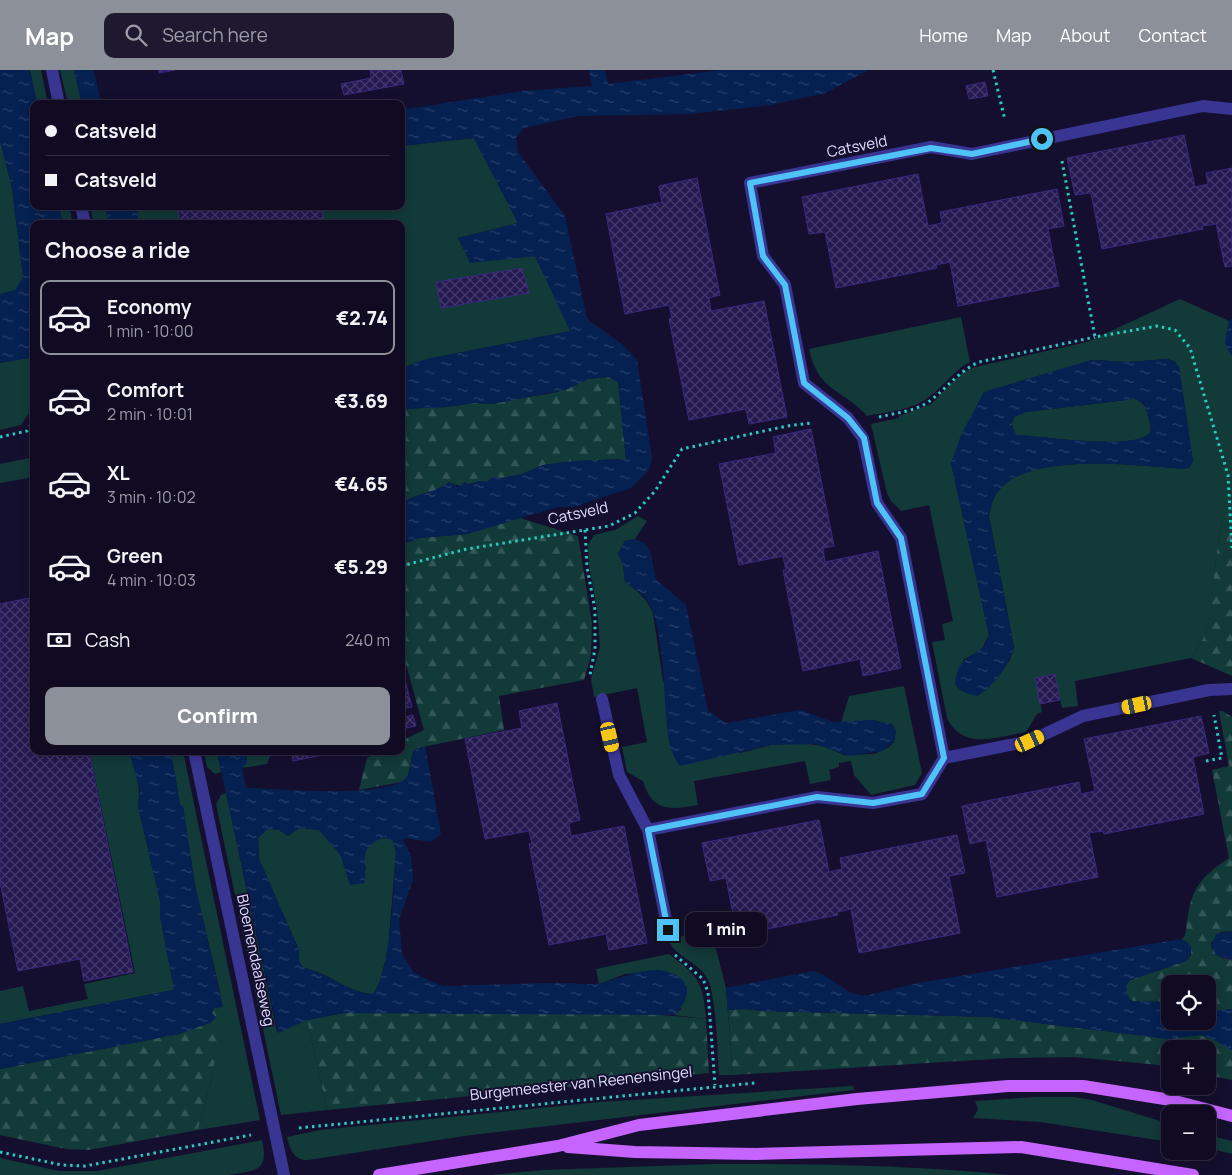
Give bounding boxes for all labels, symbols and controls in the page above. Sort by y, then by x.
search box [104,13,454,58]
text: Map [25,19,74,52]
icon: search [122,21,150,49]
text: Search here [162,22,268,48]
text: Home [919,23,968,47]
text: Map [996,23,1032,47]
text: About [1060,23,1110,47]
text: Contact [1138,23,1207,47]
text: Catsveld [75,118,157,144]
route start [1031,128,1053,150]
street label: Catsveld [825,130,889,162]
text: Catsveld [75,167,157,193]
text: Choose a ride [45,235,190,265]
text: Economy [107,294,191,320]
icon: car [47,295,92,340]
text: €2.74 [336,305,388,331]
text: 1 min · 10:00 [107,320,194,342]
text: Comfort [107,377,184,403]
icon: car [47,378,92,423]
text: €3.69 [334,388,388,414]
text: 2 min · 10:01 [107,403,193,425]
text: XL [107,460,130,486]
icon: car [47,461,92,506]
text: €4.65 [335,471,388,497]
text: 3 min · 10:02 [107,486,196,508]
street label: Catsveld [546,496,610,530]
text: Green [107,543,163,569]
icon: car [47,544,92,589]
text: €5.29 [334,554,388,580]
text: 4 min · 10:03 [107,569,196,591]
icon: cash [45,626,73,654]
text: Cash [85,627,130,653]
text: 240 m [345,629,390,651]
button: Confirm [45,687,390,745]
car [1120,695,1153,715]
car [599,721,620,753]
car [1013,728,1046,754]
street label: Bloemendaalseweg [232,892,280,1028]
callout: 1 min [686,912,768,948]
text: 1 min [706,918,746,940]
route end [657,919,679,941]
map controls [1161,975,1216,1160]
button: locate [1161,975,1216,1030]
button: + [1161,1040,1216,1095]
street label: Burgemeester van Reenensingel [469,1061,693,1105]
button: − [1161,1105,1216,1160]

